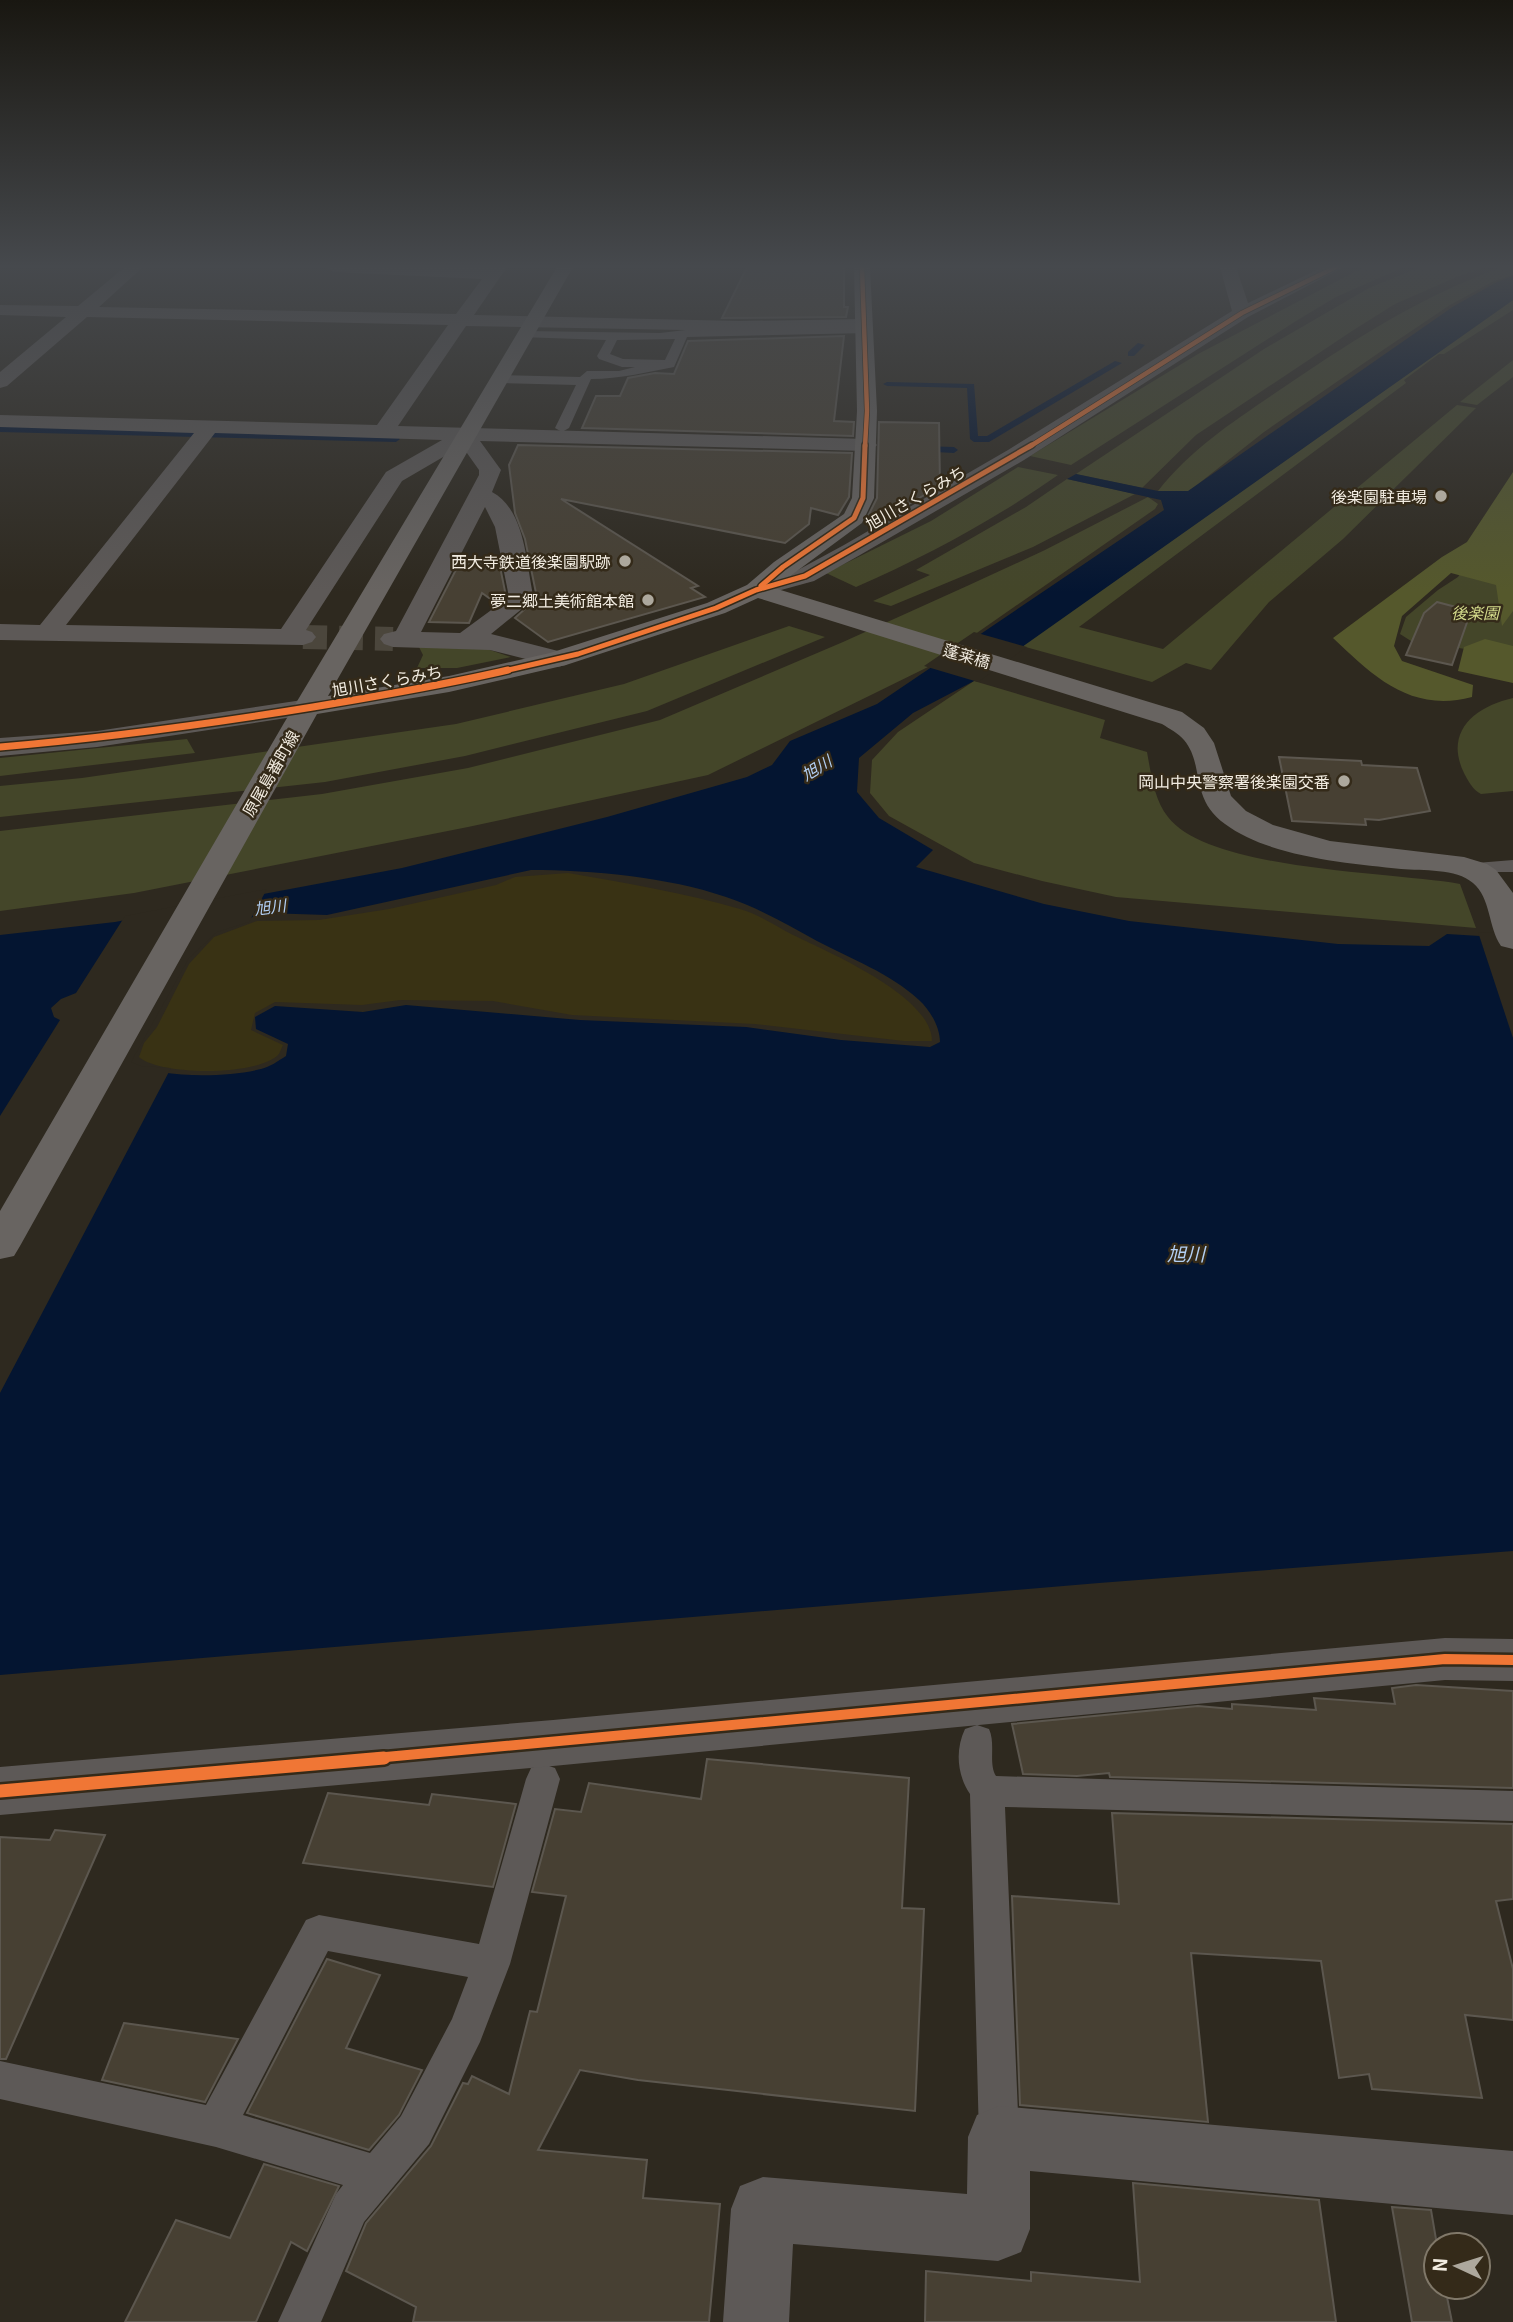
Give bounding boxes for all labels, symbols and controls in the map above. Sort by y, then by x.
street label: 旭川さくらみち [860,459,970,535]
place label: 後楽園駐車場 [1331,484,1427,508]
marker: 後楽園駐車場 [1433,488,1449,504]
place label: 西大寺鉄道後楽園駅跡 [451,549,611,573]
marker: 西大寺鉄道後楽園駅跡 [617,553,633,569]
place label: 夢二郷土美術館本館 [490,588,634,612]
marker: 夢二郷土美術館本館 [640,592,656,608]
park label: 後楽園 [1451,600,1501,624]
street label: 蓬莱橋 [941,637,993,673]
street label: 旭川さくらみち [330,658,444,702]
street label: 原尾島番町線 [236,725,304,821]
water label: 旭川 [796,747,838,786]
place label: 岡山中央警察署後楽園交番 [1138,769,1330,793]
marker: 岡山中央警察署後楽園交番 [1336,773,1352,789]
water label: 旭川 [253,892,289,920]
water label: 旭川 [1167,1239,1207,1266]
north arrow [1422,2231,1492,2301]
text: N [1425,2257,1453,2273]

